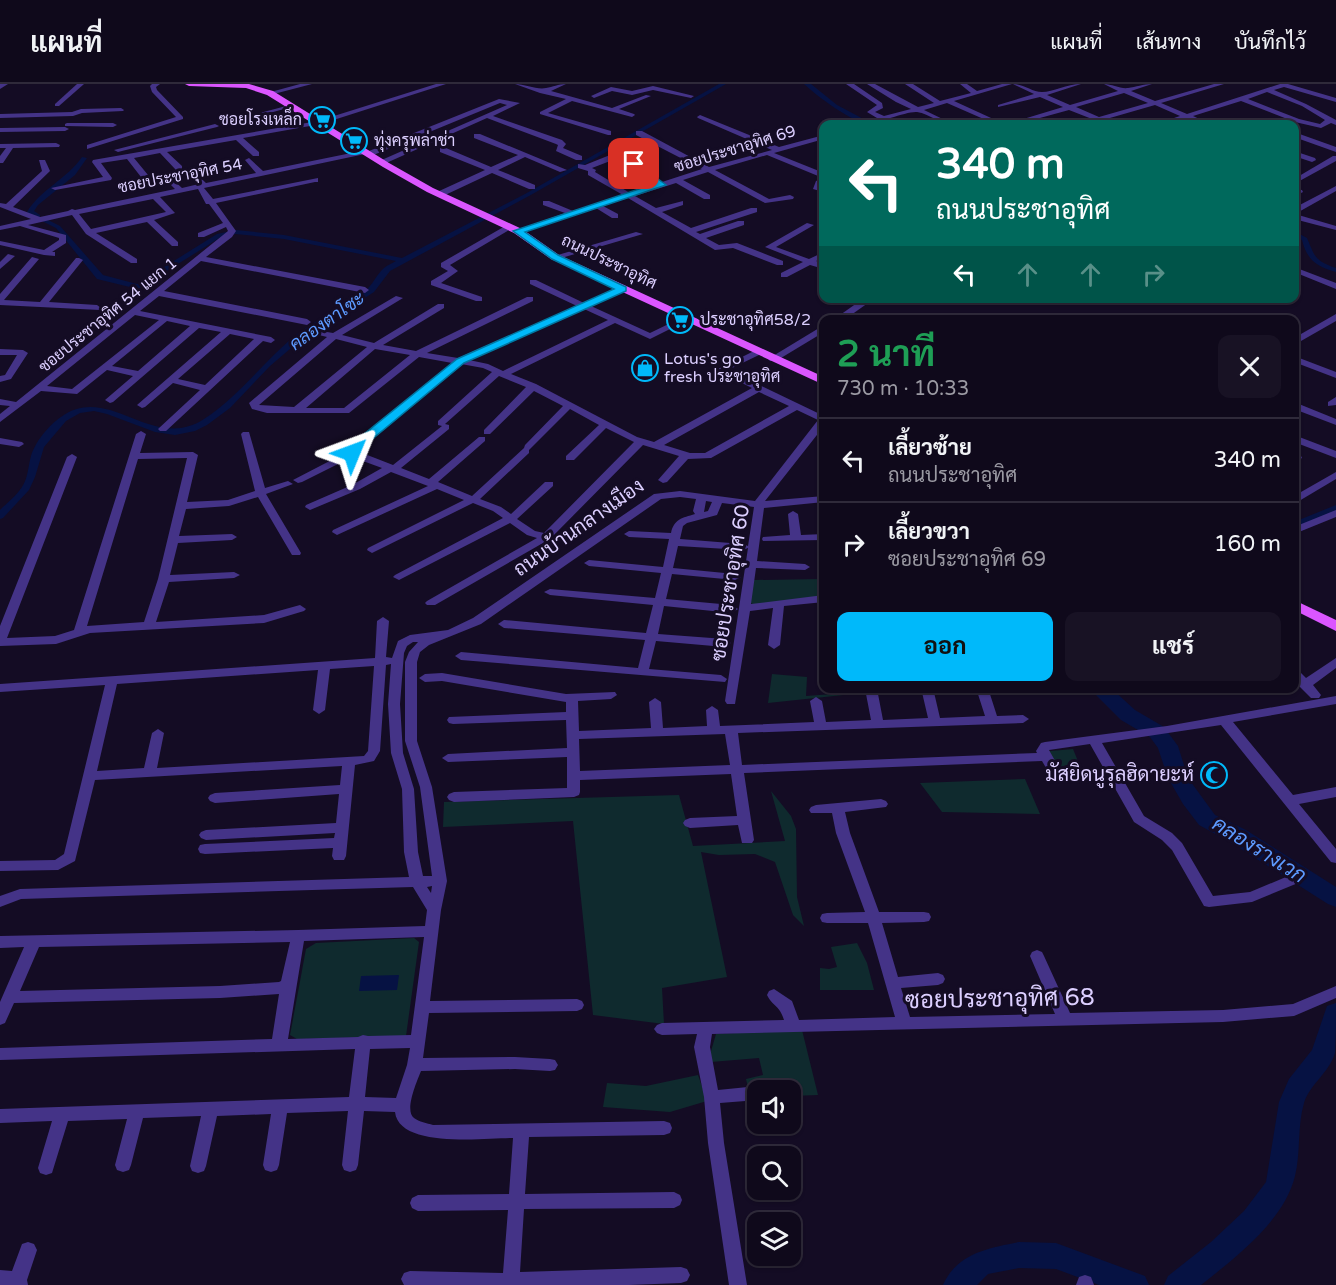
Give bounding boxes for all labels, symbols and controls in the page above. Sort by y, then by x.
text: แผนที่ [30,26,103,60]
text: แผนที่ [1050,30,1103,55]
text: เส้นทาง [1136,30,1201,55]
text: บันทึกไว้ [1234,30,1306,55]
supermarket icon: ซอยโรงเหล็ก [307,105,337,135]
place label: ซอยโรงเหล็ก [219,106,302,130]
street label: ซอยประชาอุทิศ 69 [672,121,799,178]
supermarket icon: ทุ่งครุพล่าช่า [339,126,369,156]
place label: ทุ่งครุพล่าช่า [374,130,455,152]
pin [608,138,659,189]
text: 340 m [936,139,1065,190]
icon: left [837,144,915,222]
icon: arrive [617,147,650,180]
street label: ซอยประชาอุทิศ 54 [116,154,244,199]
text: ถนนประชาอุทิศ [936,194,1111,227]
street label: ถนนประชาอุทิศ [558,230,660,295]
street label: ซอยประชาอุทิศ 54 แยก 1 [35,253,182,378]
icon: left [948,258,981,291]
icon: ahead [1011,258,1044,291]
icon: ahead [1074,258,1107,291]
icon: right [1137,258,1170,291]
water label: คลองตาโซะ [284,285,369,355]
supermarket icon: ประชาอุทิศ58/2 [665,305,695,335]
place label: ประชาอุทิศ58/2 [700,310,811,331]
text: 2 นาที [837,333,935,376]
button: close [1218,335,1281,398]
place label: Lotus's go fresh ประชาอุทิศ [664,349,780,388]
shop icon: Lotus's go fresh ประชาอุทิศ [630,353,660,383]
text: 730 m · 10:33 [837,377,969,401]
position arrow [320,421,384,485]
text: เลี้ยวซ้าย [888,435,972,461]
icon: left [837,444,870,477]
text: 340 m [1214,447,1281,473]
text: ถนนประชาอุทิศ [888,464,1017,488]
street label: ถนนบ้านกลางเมือง [507,472,649,582]
street label: ซอยประชาอุทิศ 60 [706,503,756,663]
text: เลี้ยวขวา [888,519,970,545]
icon: right [837,528,870,561]
text: 160 m [1214,531,1281,557]
text: ซอยประชาอุทิศ 69 [888,548,1046,572]
button: ออก [837,612,1053,681]
button: แชร์ [1065,612,1281,681]
place label: มัสยิดนูรุลฮิดายะห์ [1045,760,1194,789]
mosque icon: มัสยิดนูรุลฮิดายะห์ [1199,760,1229,790]
water label: คลองรางเวก [1207,811,1311,889]
street label: ซอยประชาอุทิศ 68 [905,983,1095,1016]
map controls [747,1080,801,1266]
button: sound [747,1080,801,1134]
button: search [747,1146,801,1200]
button: layers [747,1212,801,1266]

